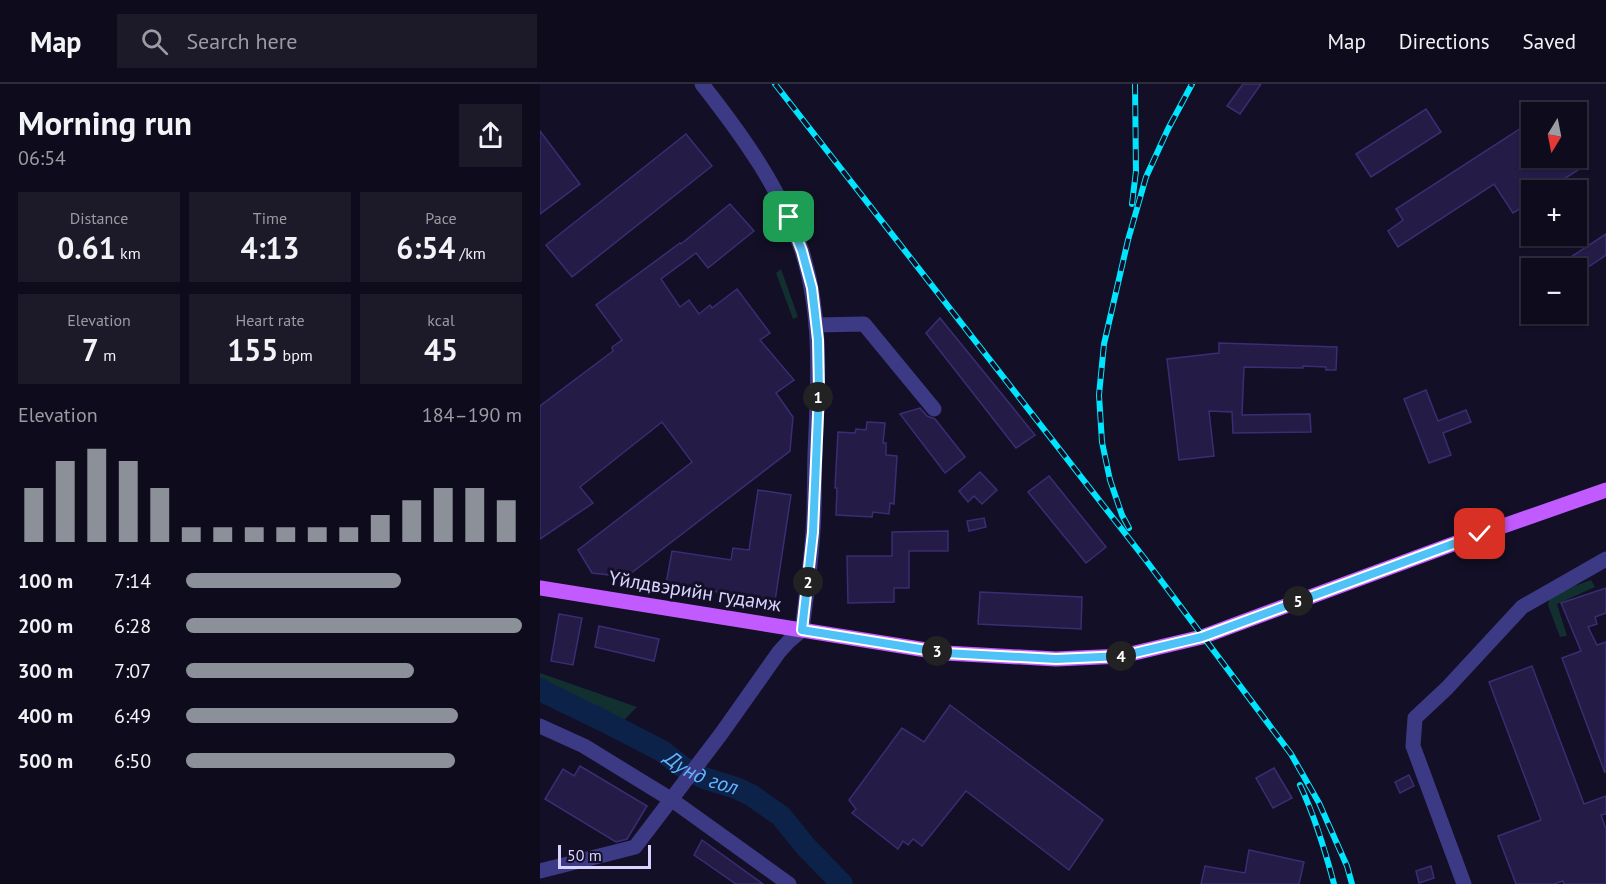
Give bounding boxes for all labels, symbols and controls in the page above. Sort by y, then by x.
search box [117,14,537,68]
text: Map [30,23,81,60]
icon: search [138,25,171,58]
text: Search here [186,27,297,55]
text: Map [1327,28,1366,55]
text: Directions [1399,28,1490,55]
text: Saved [1523,28,1576,55]
text: Morning run [18,101,192,144]
north arrow [1521,102,1587,168]
map controls [1521,102,1587,324]
button: share [459,104,522,167]
text: 06:54 [18,145,66,171]
button: + [1521,180,1587,246]
pin [763,191,814,242]
icon: arrive [772,200,805,233]
text: Distance [70,208,128,228]
text: Time [253,208,287,228]
text: Pace [425,208,457,228]
text: 0.61 [57,228,116,267]
text: 4:13 [240,228,300,267]
text: 6:54 [396,228,455,267]
text: km [116,243,141,263]
text: /km [455,243,486,263]
button: − [1521,258,1587,324]
text: Elevation [67,310,131,330]
text: Heart rate [235,310,305,330]
text: kcal [427,310,455,330]
text: 7 [82,330,99,369]
text: 155 [227,330,278,369]
text: 45 [424,330,458,369]
text: m [99,345,116,365]
text: bpm [278,345,313,365]
pin: 1 [803,382,833,412]
text: 1 [813,387,823,407]
text: Elevation [18,402,98,428]
text: 184–190 m [422,402,522,428]
pin [1454,508,1505,559]
icon: check [1463,517,1496,550]
street label: Yйлдвэрийн гудамж [607,565,784,618]
pin: 2 [793,567,823,597]
text: 100 m [18,568,73,594]
text: 7:14 [114,568,151,594]
text: 2 [803,572,813,592]
pin: 5 [1283,586,1313,616]
text: 5 [1293,591,1303,611]
text: 200 m [18,613,73,639]
text: 6:28 [114,613,151,639]
pin: 3 [922,636,952,666]
text: 3 [932,641,942,661]
pin: 4 [1106,641,1136,671]
text: 4 [1116,646,1126,666]
text: 300 m [18,658,73,684]
text: 7:07 [114,658,151,684]
text: 400 m [18,703,73,729]
text: 6:49 [114,703,151,729]
water label: Дунд гол [658,743,742,801]
text: 500 m [18,748,73,774]
text: 6:50 [114,748,151,774]
scale bar [558,842,651,870]
text: 50 m [567,845,602,865]

